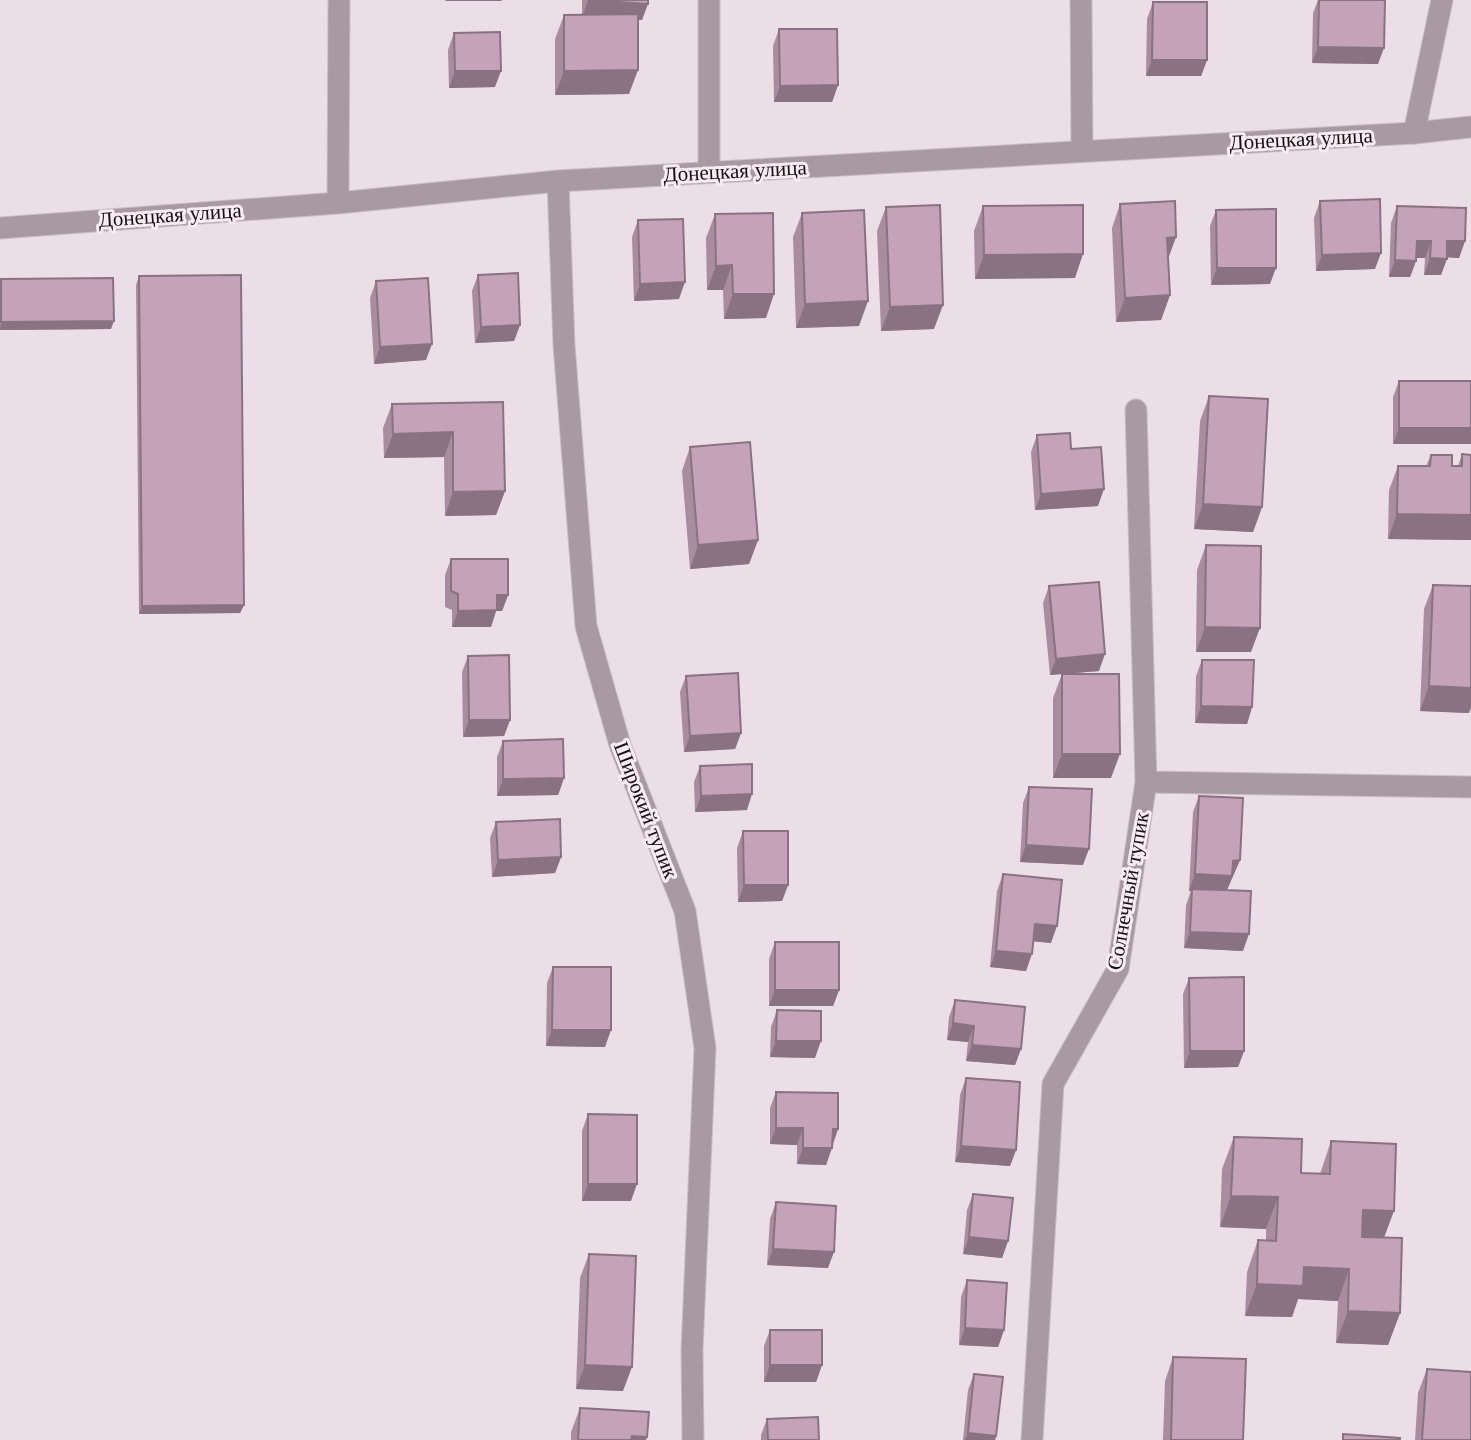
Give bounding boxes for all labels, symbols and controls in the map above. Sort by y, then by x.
street label: Донецкая улица [1229,122,1374,156]
street label: Донецкая улица [663,154,808,188]
street label: Донецкая улица [98,197,243,233]
street label: Широкий тупик [608,738,684,883]
street label: Солнечный тупик [1101,809,1155,972]

